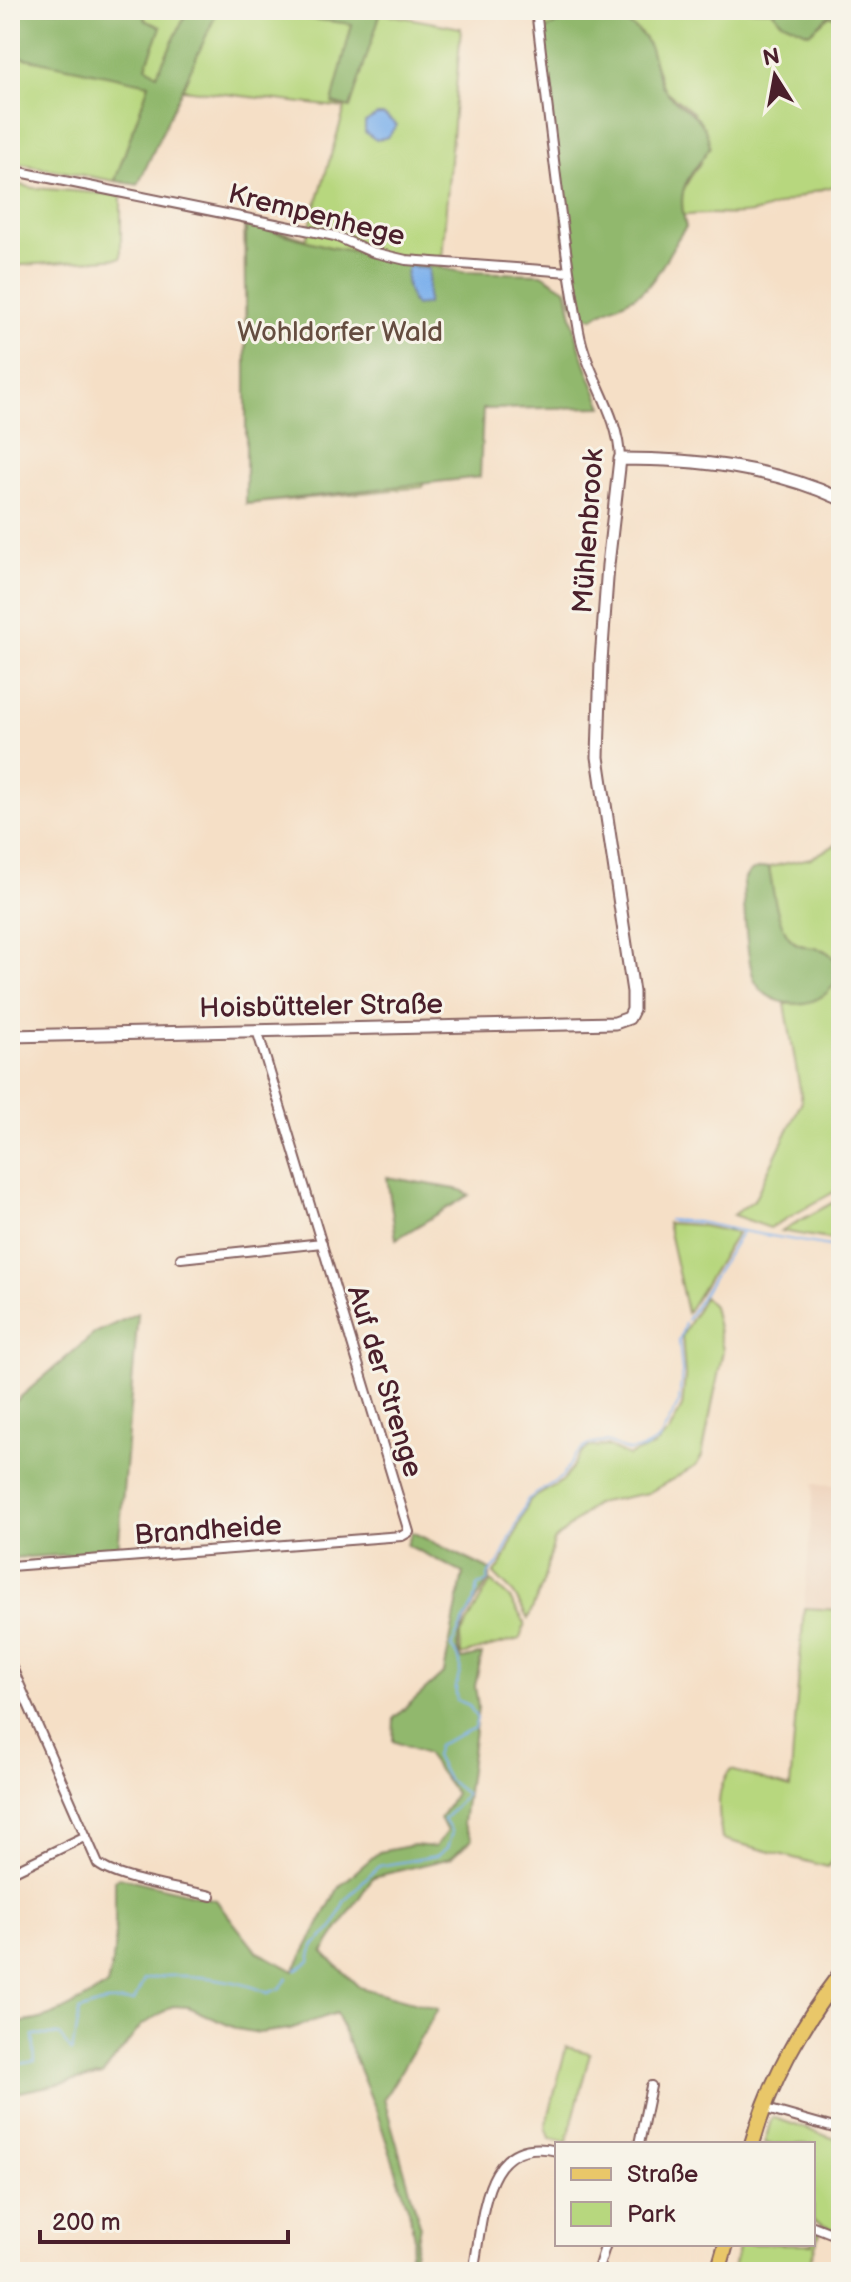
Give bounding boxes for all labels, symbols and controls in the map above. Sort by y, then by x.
north arrow [735,36,815,116]
text: N [761,43,782,73]
street label: Krempenhege [225,178,408,253]
park label: Wohldorfer Wald [237,316,443,349]
street label: Mühlenbrook [566,447,611,615]
street label: Hoisbütteler Straße [199,988,443,1025]
street label: Auf der Strenge [340,1282,429,1481]
street label: Brandheide [133,1509,283,1552]
legend [555,2142,815,2246]
text: Straße [627,2160,698,2189]
scale bar [40,2194,288,2244]
text: Park [627,2200,675,2229]
text: 200 m [52,2208,121,2237]

